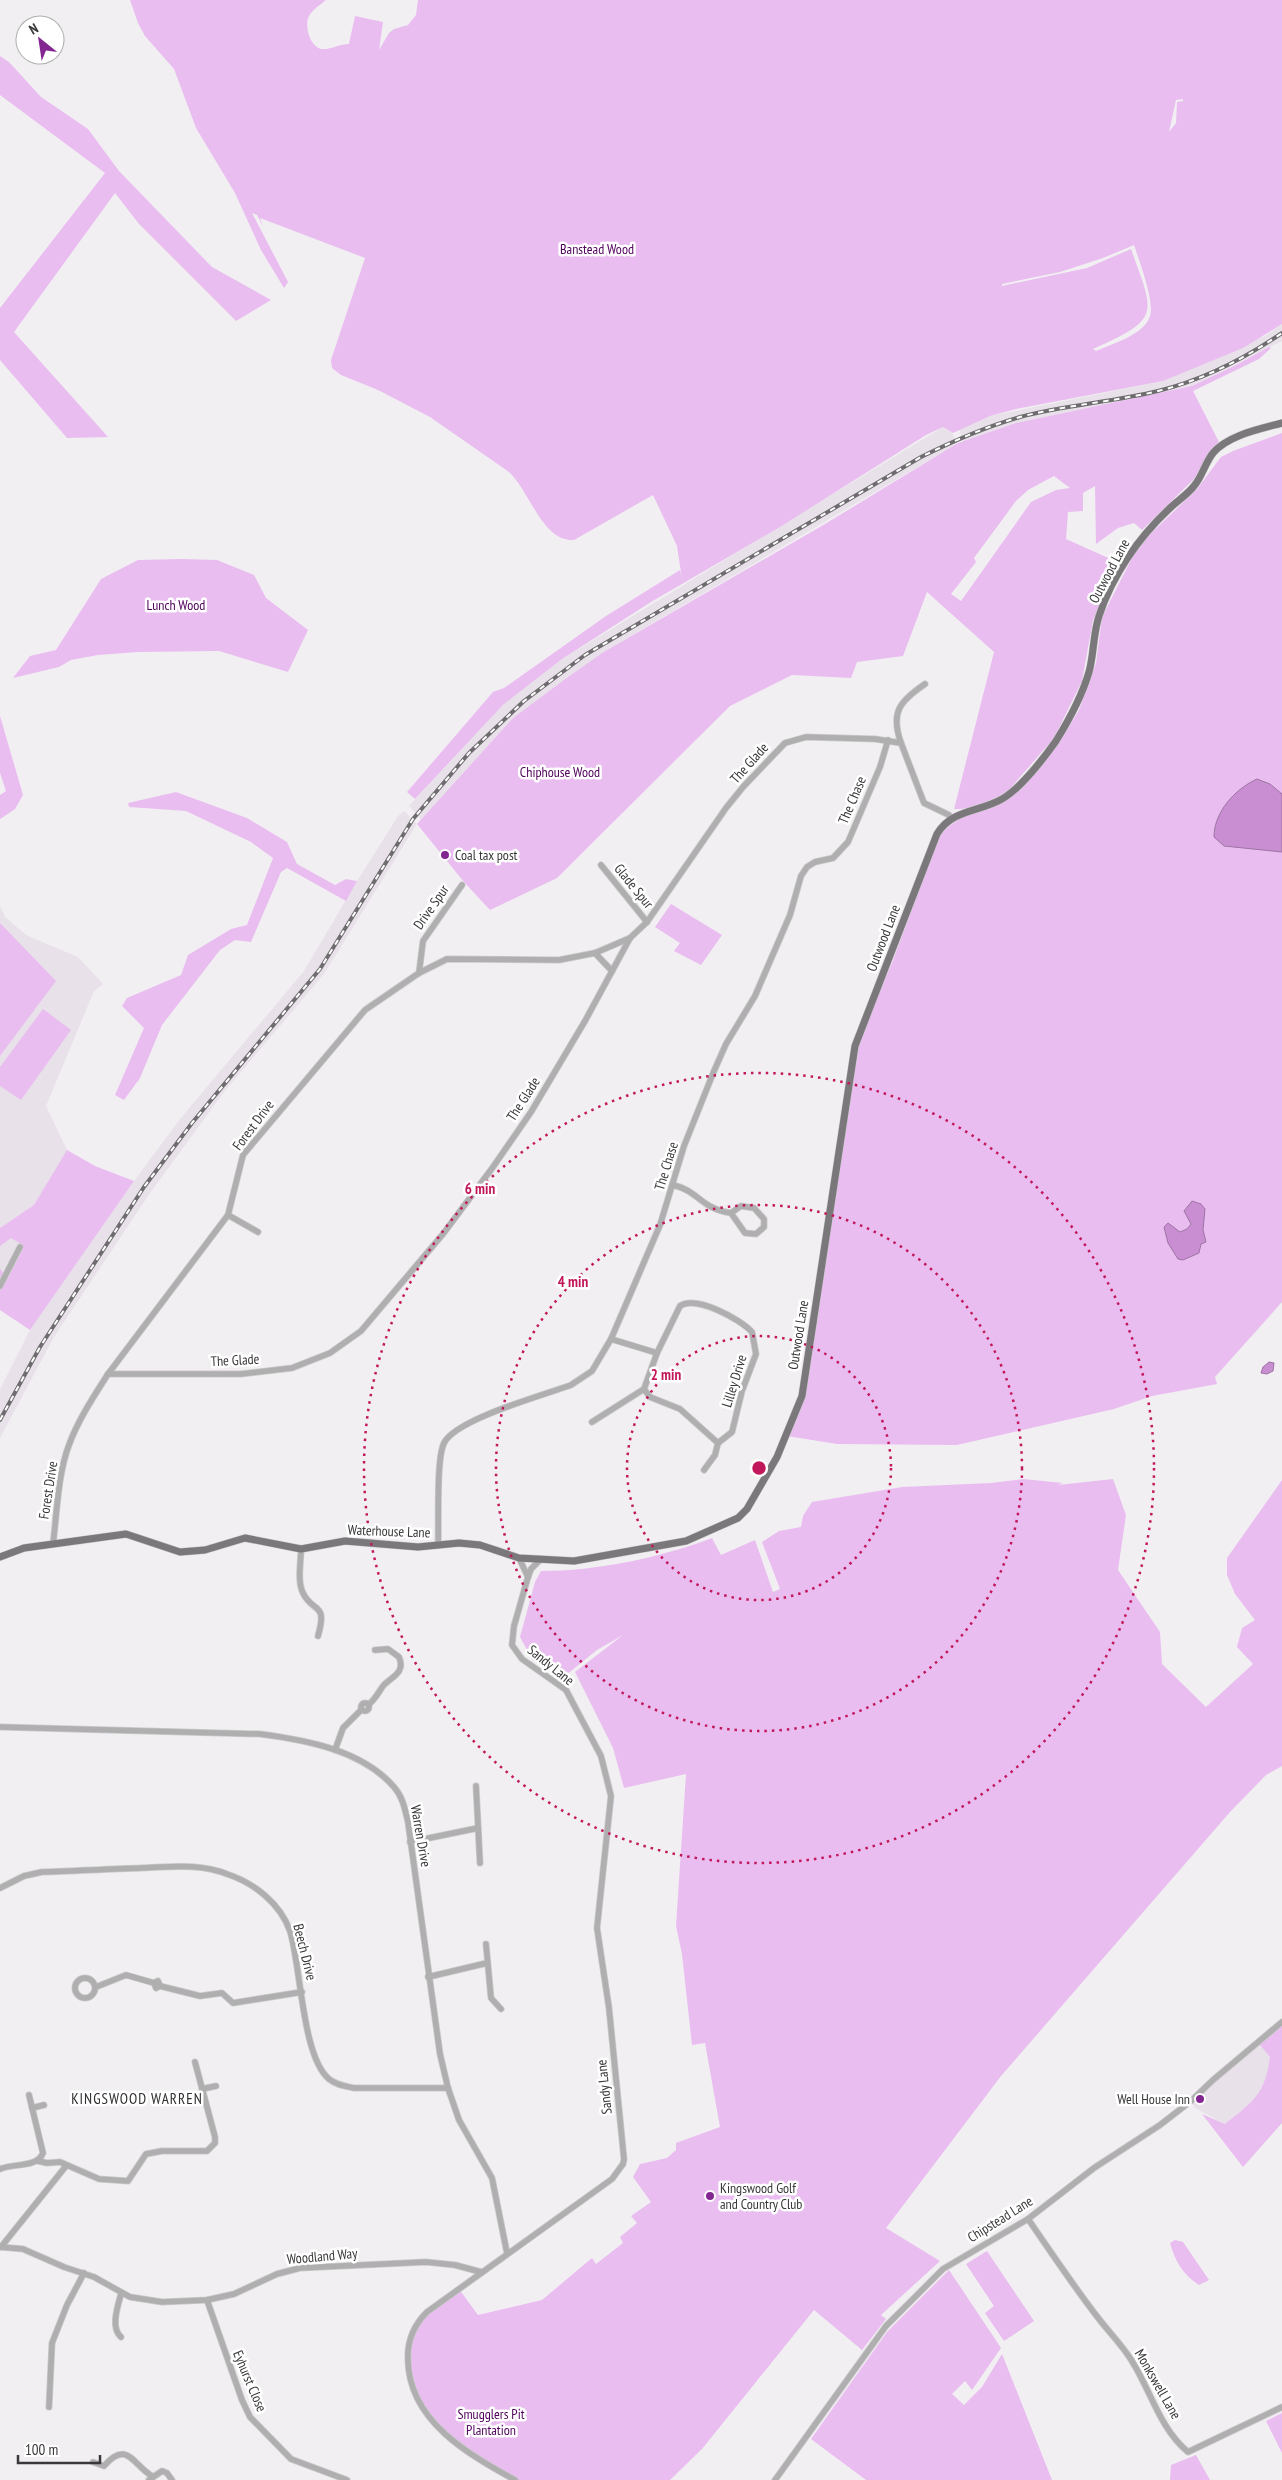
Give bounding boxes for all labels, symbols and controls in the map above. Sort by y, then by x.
north arrow [15,15,65,65]
text: N [26,19,41,38]
park label: Banstead Wood [560,240,634,258]
street label: Outwood Lane [1085,536,1133,606]
park label: Lunch Wood [147,596,205,614]
street label: The Glade [726,739,772,787]
park label: Chiphouse Wood [520,763,600,781]
street label: The Chase [834,773,870,826]
place label: Coal tax post [455,846,518,864]
marker: Coal tax post [439,849,451,861]
street label: Glade Spur [610,860,658,912]
street label: Drive Spur [409,881,453,933]
street label: Outwood Lane [862,902,904,974]
street label: The Glade [502,1073,544,1124]
street label: Forest Drive [228,1096,278,1154]
street label: The Chase [650,1139,682,1192]
text: 6 min [465,1179,495,1198]
text: 4 min [558,1272,588,1291]
street label: Outwood Lane [784,1299,812,1371]
street label: The Glade [210,1350,260,1370]
street label: Lilley Drive [717,1352,751,1410]
text: 2 min [651,1365,681,1384]
centre of rings [750,1459,768,1477]
street label: Forest Drive [35,1460,61,1520]
street label: Waterhouse Lane [347,1521,431,1541]
street label: Sandy Lane [524,1641,578,1689]
street label: Warren Drive [407,1804,435,1869]
street label: Beech Drive [289,1922,321,1982]
street label: Sandy Lane [592,2059,616,2115]
district label: KINGSWOOD WARREN [71,2089,203,2108]
place label: Well House Inn [1117,2090,1190,2108]
marker: Well House Inn [1194,2093,1206,2105]
place label: Kingswood Golf and Country Club [720,2179,802,2213]
marker: Kingswood Golf and Country Club [704,2190,716,2202]
street label: Chipstead Lane [964,2192,1036,2246]
street label: Woodland Way [286,2244,359,2268]
street label: Monkswell Lane [1131,2346,1185,2422]
street label: Eyhurst Close [229,2348,271,2415]
park label: Smugglers Pit Plantation [457,2405,525,2439]
scale bar [18,2432,100,2464]
text: 100 m [25,2440,58,2459]

